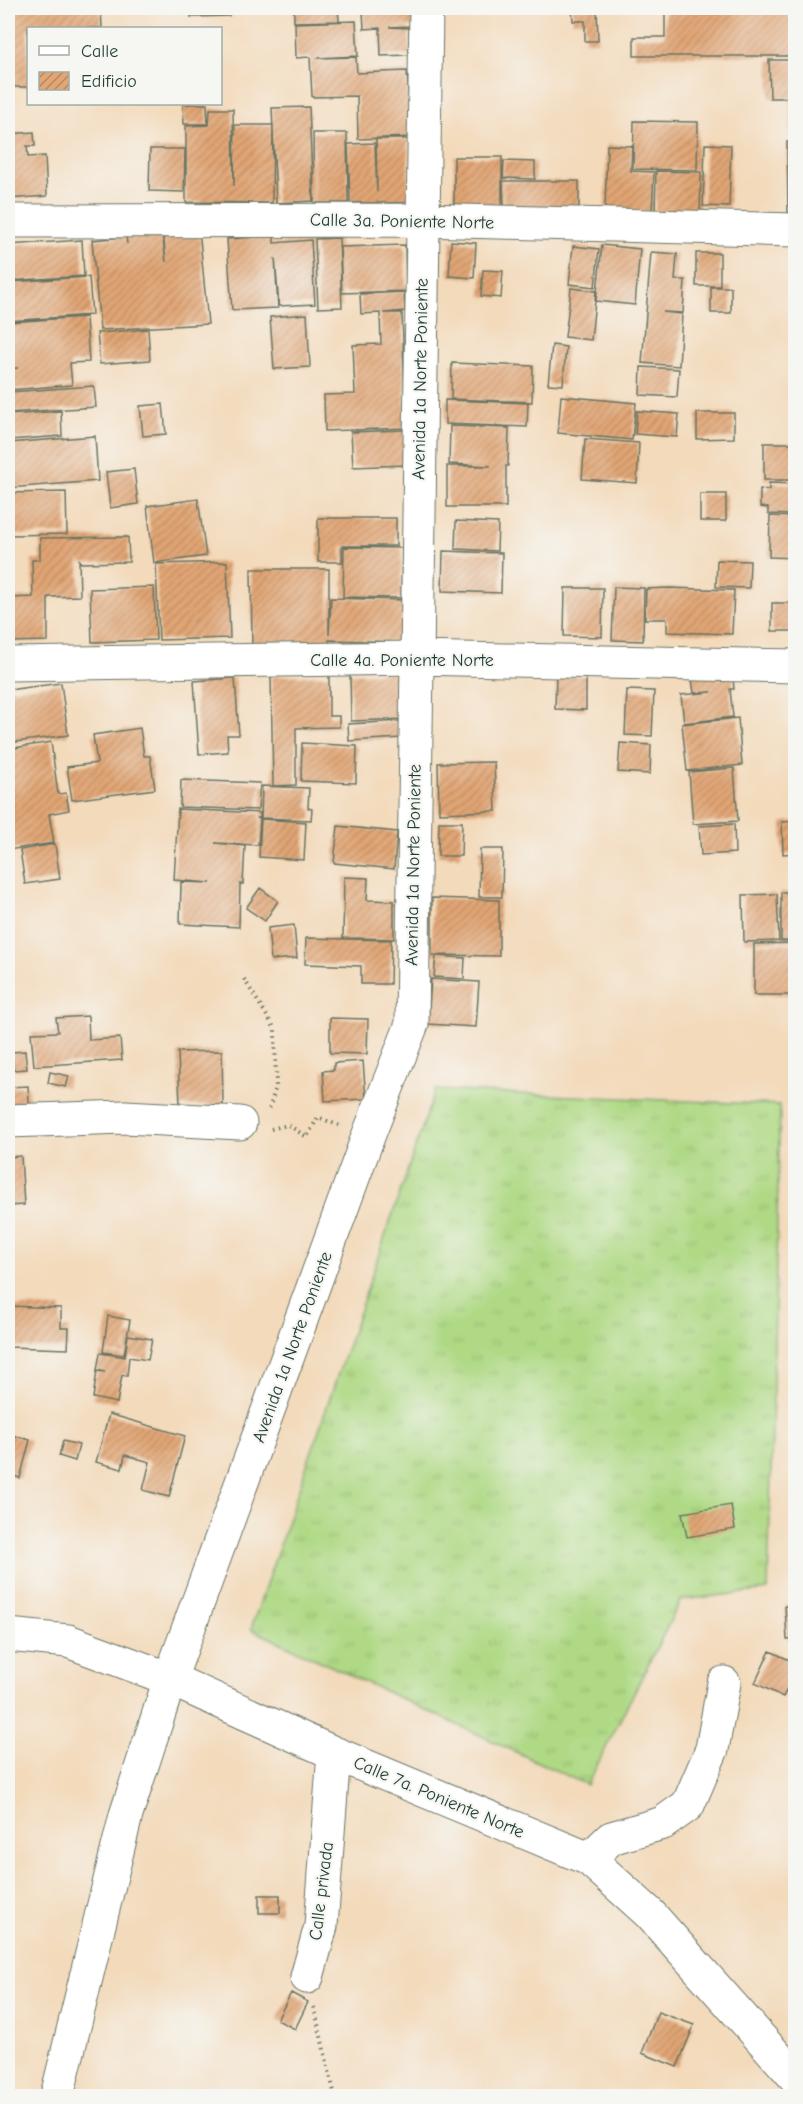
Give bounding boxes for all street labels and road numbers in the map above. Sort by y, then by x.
street label: Calle 3a. Poniente Norte [310,209,494,234]
street label: Avenida 1a Norte Poniente [408,278,433,480]
street label: Calle 4a. Poniente Norte [310,650,494,671]
street label: Avenida 1a Norte Poniente [401,764,426,966]
street label: Avenida 1a Norte Poniente [248,1249,337,1445]
street label: Calle 7a. Poniente Norte [350,1752,527,1843]
street label: Calle privada [305,1840,338,1942]

